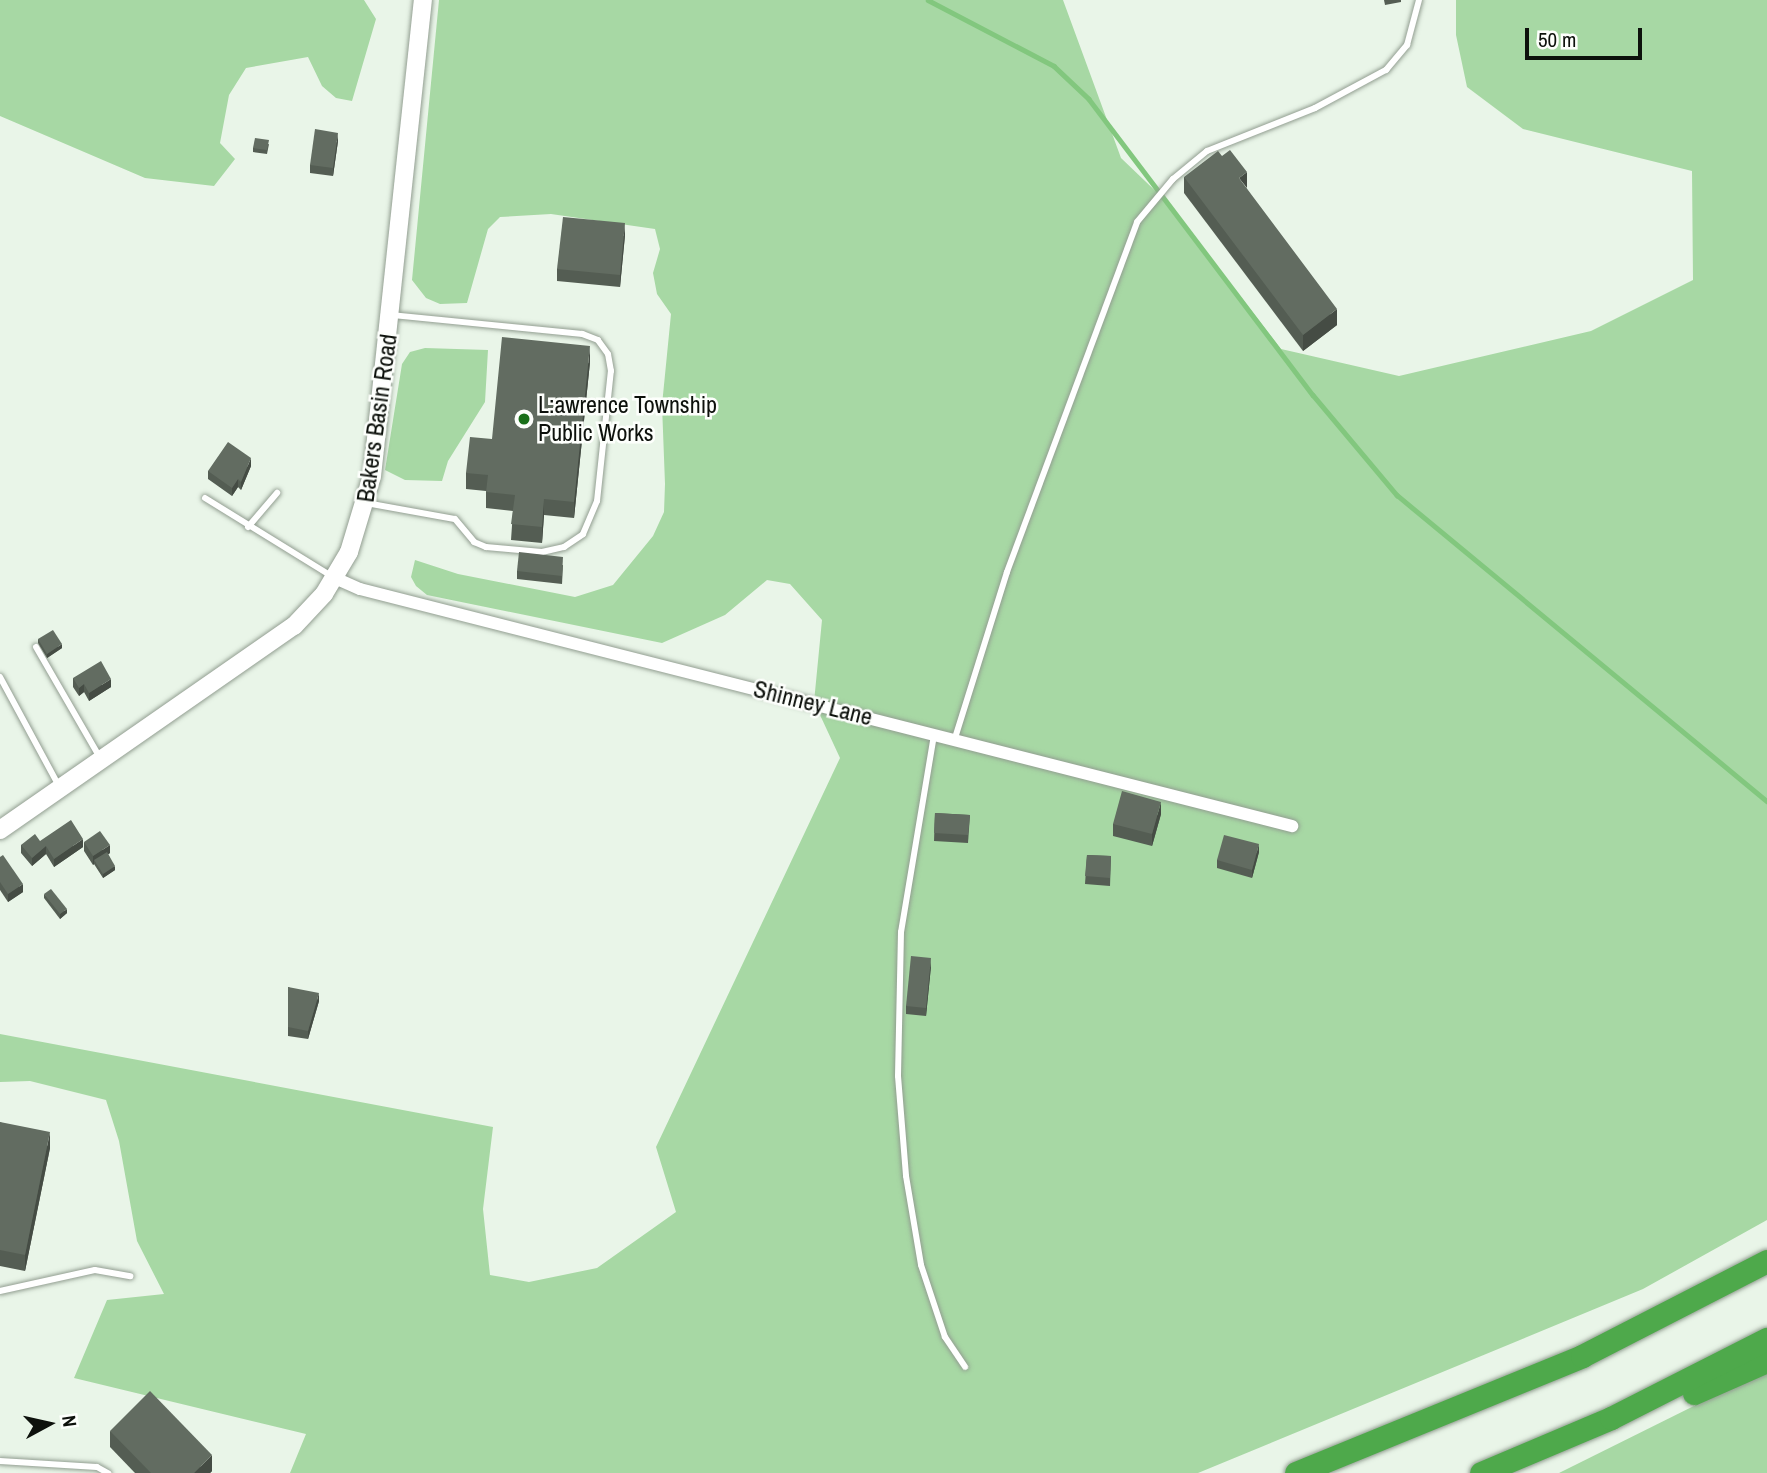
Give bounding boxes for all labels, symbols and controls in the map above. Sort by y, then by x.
scale bar [1529,14,1646,58]
text: 50 m [1538,25,1576,54]
street label: Bakers Basin Road [351,332,403,504]
place label: L:awrence Township Public Works [538,391,717,447]
marker: L:awrence Township Public Works [516,411,532,427]
street label: Shinney Lane [751,674,875,732]
north arrow [14,1389,84,1459]
text: N [56,1414,83,1428]

